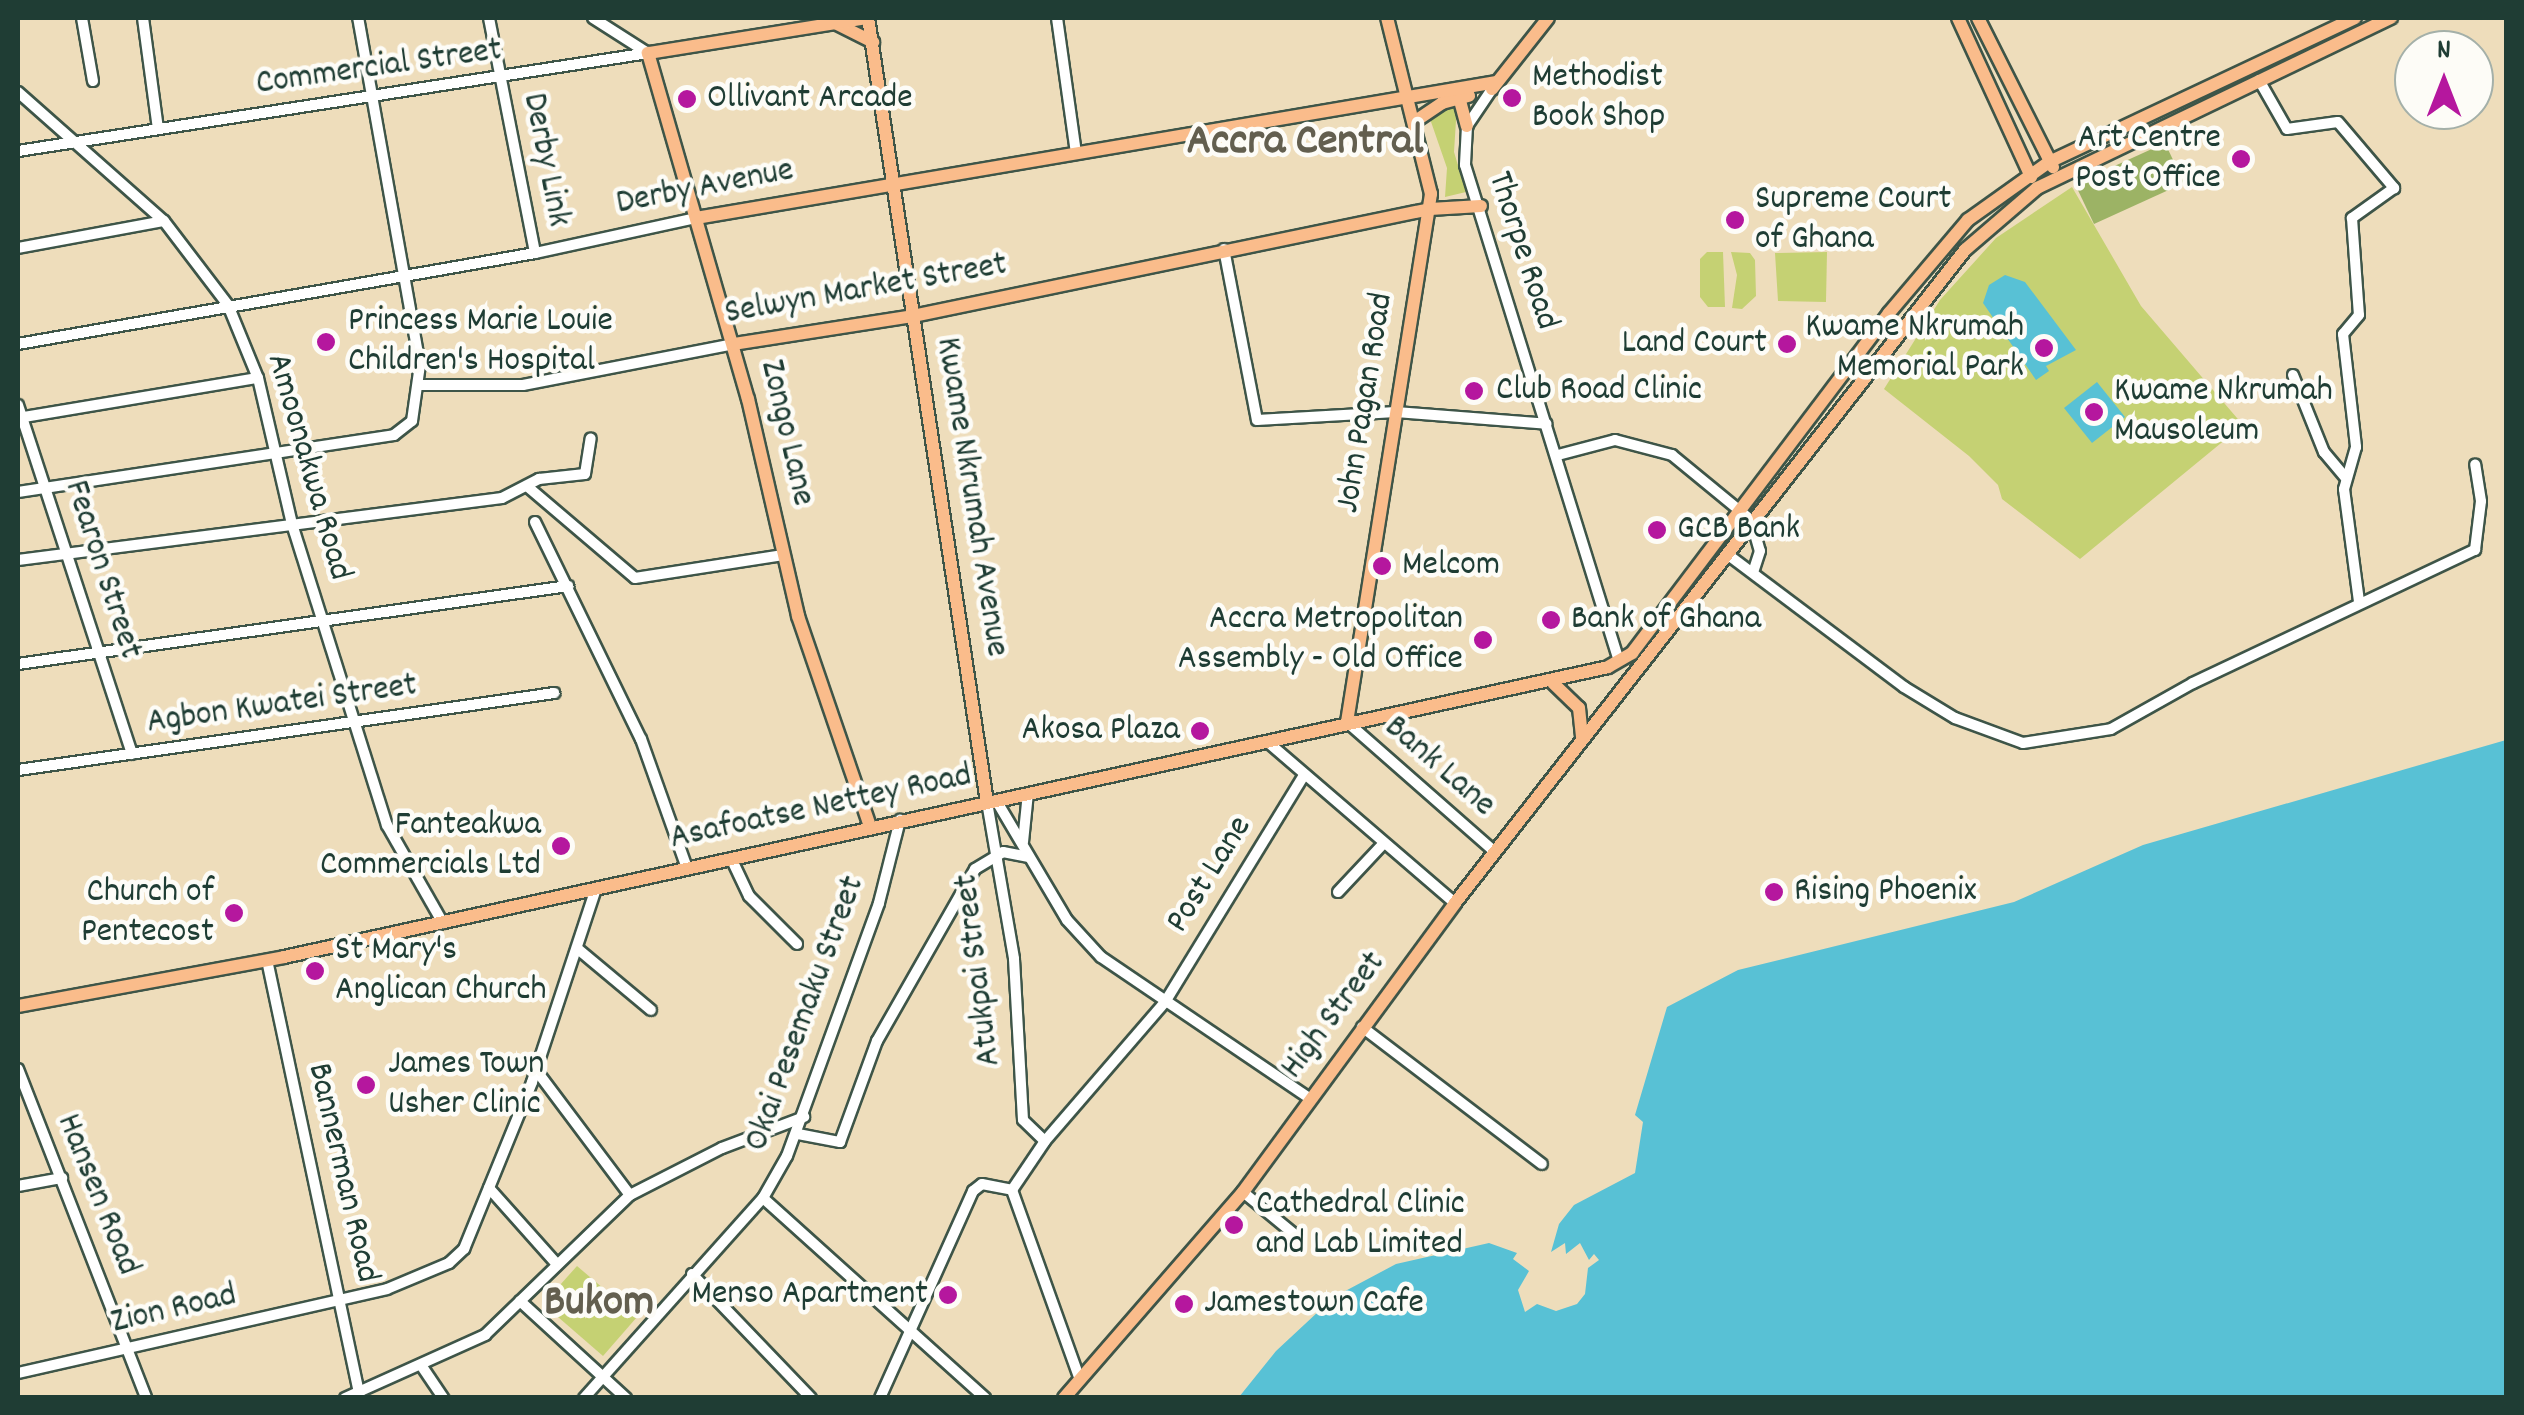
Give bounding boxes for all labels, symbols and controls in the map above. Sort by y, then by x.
street label: Commercial Street [253,30,505,106]
north arrow [2394,30,2494,130]
text: N [2437,32,2451,72]
place label: Methodist Book Shop [1532,57,1665,139]
place label: Ollivant Arcade [707,78,913,120]
marker: Methodist Book Shop [1501,87,1523,109]
marker: Ollivant Arcade [676,88,698,110]
street label: Derby Link [512,90,578,230]
district label: Accra Central [1187,117,1423,171]
place label: Art Centre Post Office [2075,118,2221,200]
marker: Art Centre Post Office [2230,148,2252,170]
street label: Derby Avenue [613,150,797,226]
street label: Thorpe Road [1477,167,1567,335]
place label: Supreme Court of Ghana [1755,179,1951,261]
marker: Supreme Court of Ghana [1724,209,1746,231]
street label: Selwyn Market Street [722,245,1010,335]
street label: John Pagan Road [1328,290,1404,516]
place label: Princess Marie Louie Children's Hospital [348,301,613,383]
place label: Kwame Nkrumah Memorial Park [1805,307,2024,389]
place label: Land Court [1622,323,1767,365]
marker: Princess Marie Louie Children's Hospital [313,329,339,355]
marker: Land Court [1776,333,1798,355]
street label: Kwame Nkrumah Avenue [925,334,1017,660]
marker: Kwame Nkrumah Memorial Park [2033,337,2055,359]
street label: Amoonakwa Road [256,349,360,585]
street label: Zongo Lane [749,356,823,510]
place label: Club Road Clinic [1496,370,1702,412]
place label: Kwame Nkrumah Mausoleum [2114,371,2333,453]
marker: Club Road Clinic [1461,378,1487,404]
marker: Kwame Nkrumah Mausoleum [2083,401,2105,423]
street label: Fearon Street [53,475,151,665]
place label: GCB Bank [1677,509,1800,551]
marker: GCB Bank [1646,519,1668,541]
place label: Melcom [1402,545,1500,587]
marker: Melcom [1371,555,1393,577]
place label: Accra Metropolitan Assembly - Old Office [1178,599,1463,681]
place label: Bank of Ghana [1571,599,1761,641]
marker: Bank of Ghana [1540,609,1562,631]
marker: Accra Metropolitan Assembly - Old Office [1472,629,1494,651]
street label: Agbon Kwatei Street [144,665,420,745]
street label: Bank Lane [1375,707,1503,827]
place label: Akosa Plaza [1021,710,1180,752]
marker: Akosa Plaza [1189,720,1211,742]
street label: Asafoatse Nettey Road [666,756,976,860]
place label: Fanteakwa Commercials Ltd [320,805,541,887]
street label: Post Lane [1158,809,1262,941]
marker: Fanteakwa Commercials Ltd [550,835,572,857]
street label: Okai Pesemaku Street [737,871,875,1157]
street label: Atukpai Street [946,871,1012,1069]
place label: Rising Phoenix [1794,871,1977,913]
place label: Church of Pentecost [81,872,214,954]
marker: Rising Phoenix [1763,881,1785,903]
marker: Church of Pentecost [223,902,245,924]
place label: St Mary's Anglican Church [335,930,547,1012]
street label: High Street [1272,944,1396,1088]
marker: St Mary's Anglican Church [304,960,326,982]
place label: James Town Usher Clinic [388,1044,544,1126]
street label: Bannerman Road [296,1059,388,1287]
marker: James Town Usher Clinic [353,1072,379,1098]
street label: Hansen Road [46,1108,148,1282]
place label: Cathedral Clinic and Lab Limited [1256,1184,1465,1266]
marker: Cathedral Clinic and Lab Limited [1221,1212,1247,1238]
place label: Menso Apartment [692,1274,928,1316]
street label: Zion Road [107,1275,241,1345]
district label: Bukom [544,1278,654,1332]
place label: Jamestown Cafe [1204,1283,1424,1325]
marker: Menso Apartment [937,1284,959,1306]
marker: Jamestown Cafe [1173,1293,1195,1315]

